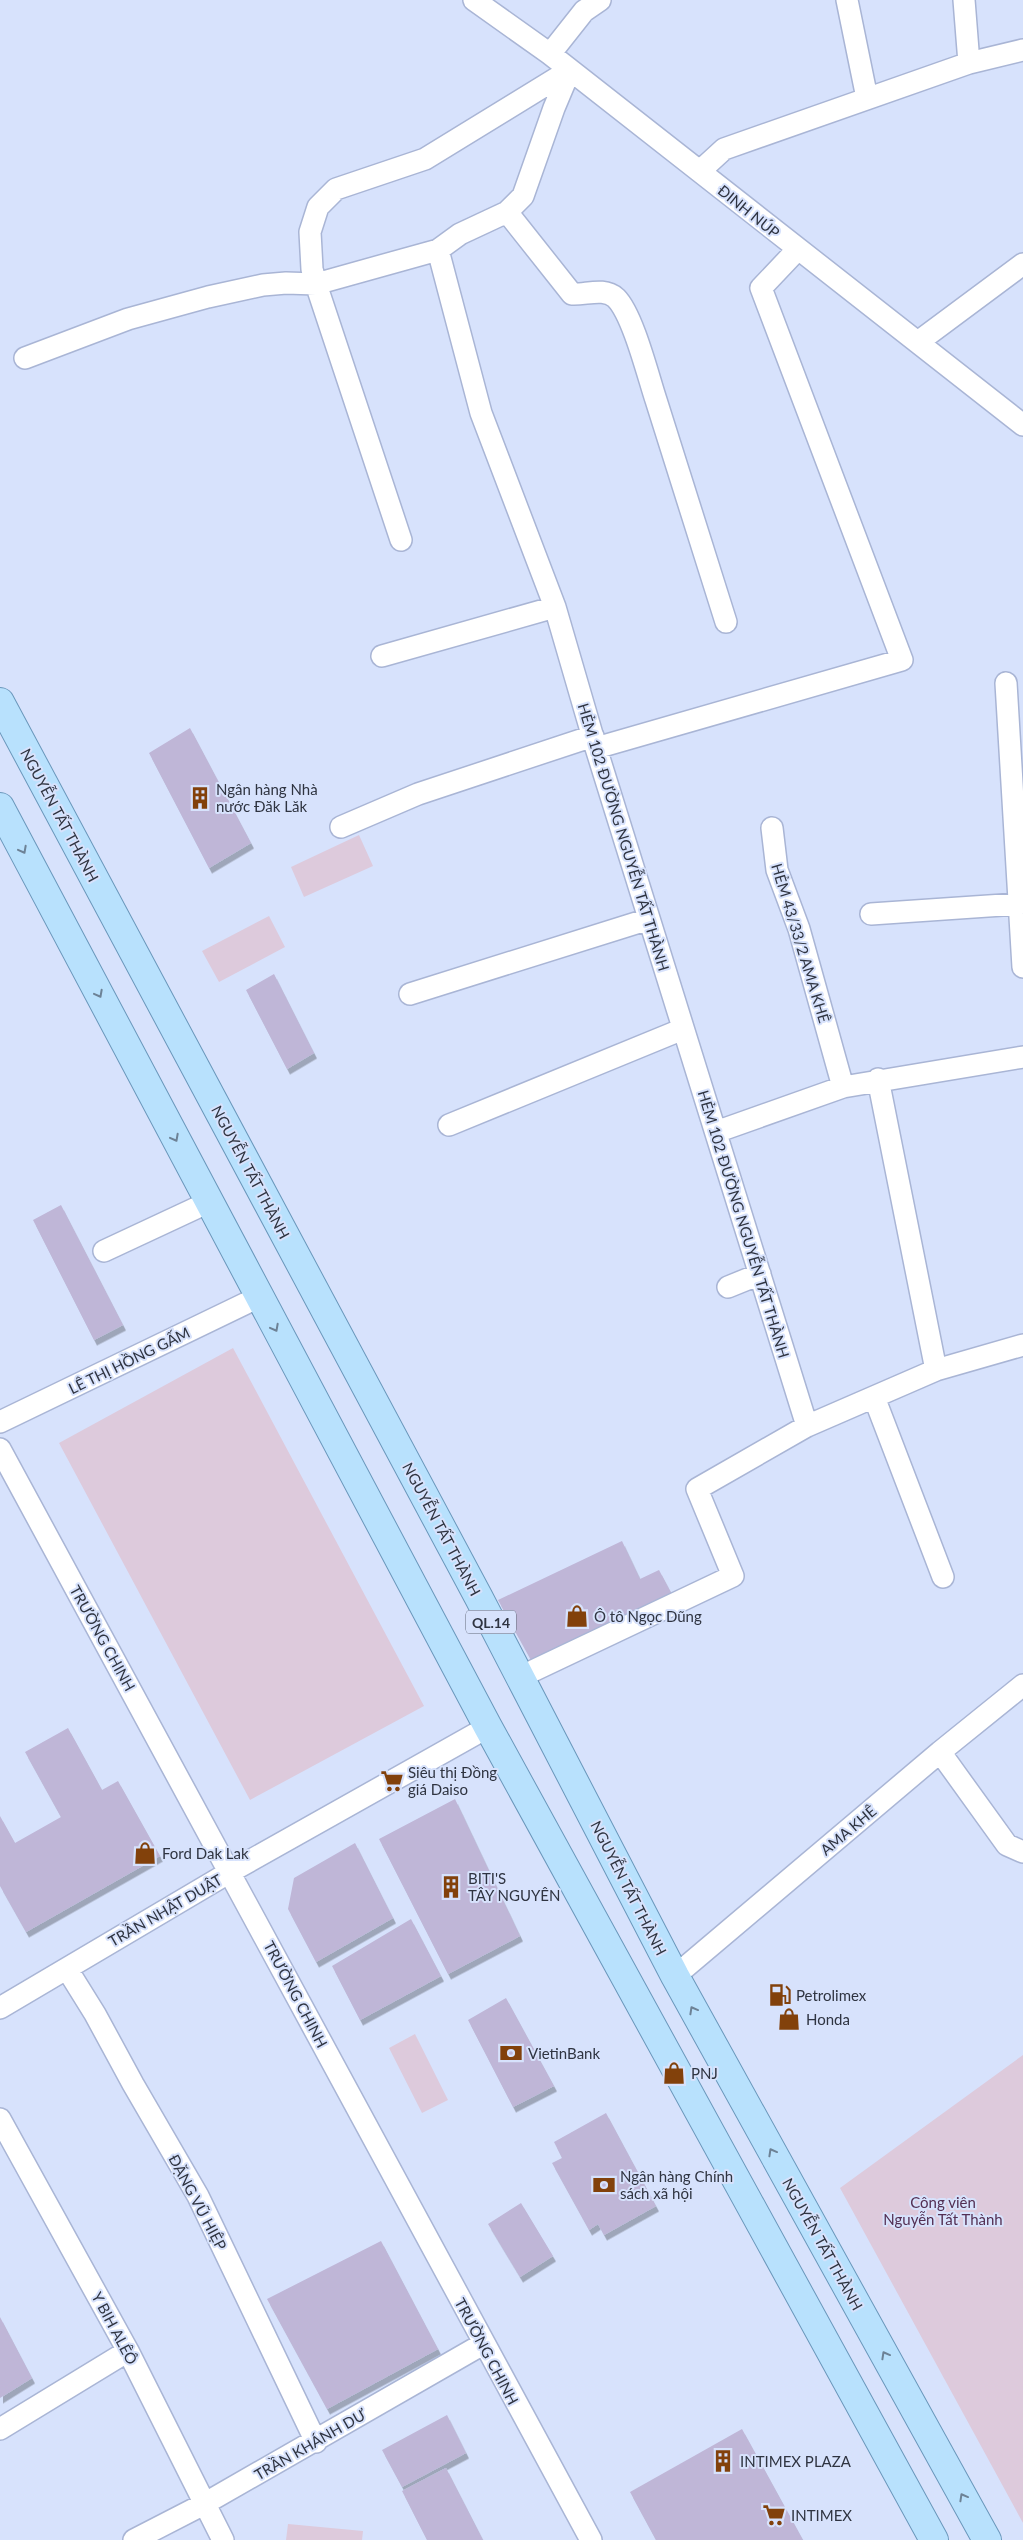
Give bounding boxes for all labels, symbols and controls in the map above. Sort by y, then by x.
street label: ĐINH NÚP [715,181,783,241]
street label: HẺM 102 ĐƯỜNG NGUYỄN TẤT THÀNH [575,701,674,973]
street label: NGUYỄN TẤT THÀNH [17,745,104,885]
place label: Ngân hàng Nhà nước Đăk Lăk [216,780,318,815]
building icon: Ngân hàng Nhà nước Đăk Lăk [187,785,213,811]
one-way arrow [17,845,27,854]
street label: HẺM 43/33/2 AMA KHÊ [768,861,834,1025]
one-way arrow [93,989,103,998]
street label: HẺM 102 ĐƯỜNG NGUYỄN TẤT THÀNH [695,1088,794,1360]
street label: NGUYỄN TẤT THÀNH [208,1102,295,1242]
one-way arrow [169,1132,179,1141]
street label: LÊ THỊ HỒNG GẤM [65,1322,193,1397]
one-way arrow [269,1322,279,1331]
street label: NGUYỄN TẤT THÀNH [399,1459,486,1599]
street label: TRƯỜNG CHINH [66,1582,140,1694]
shop icon: Ô tô Ngọc Dũng [564,1603,590,1629]
place label: Ô tô Ngọc Dũng [594,1607,702,1625]
road number: QL.14 [466,1610,516,1634]
place label: Siêu thị Đồng giá Daiso [408,1763,497,1798]
supermarket icon: Siêu thị Đồng giá Daiso [379,1768,405,1794]
street label: AMA KHÊ [816,1801,880,1859]
street label: NGUYỄN TẤT THÀNH [587,1817,672,1958]
shop icon: Ford Dak Lak [132,1840,158,1866]
place label: Ford Dak Lak [162,1844,249,1862]
place label: BITI'S TÂY NGUYÊN [468,1869,560,1904]
street label: TRẦN NHẬT DUẬT [105,1870,225,1950]
building icon: BITI'S TÂY NGUYÊN [438,1874,464,1900]
street label: TRƯỜNG CHINH [260,1938,332,2050]
fuel station icon: Petrolimex [767,1982,793,2008]
place label: Petrolimex [796,1986,867,2004]
one-way arrow [690,2006,700,2015]
shop icon: Honda [776,2006,802,2032]
place label: Honda [806,2010,850,2028]
bank icon: VietinBank [498,2040,524,2066]
place label: VietinBank [528,2044,600,2062]
shop icon: PNJ [661,2060,687,2086]
place label: PNJ [691,2064,718,2082]
one-way arrow [768,2148,778,2157]
street label: ĐẶNG VŨ HIỆP [165,2151,231,2253]
place label: Ngân hàng Chính sách xã hội [620,2167,733,2202]
bank icon: Ngân hàng Chính sách xã hội [591,2172,617,2198]
street label: NGUYỄN TẤT THÀNH [779,2174,868,2313]
park label: Công viên Nguyễn Tất Thành [883,2193,1003,2228]
street label: Y BIH ALÊÔ [88,2289,142,2367]
street label: TRƯỜNG CHINH [451,2295,523,2407]
one-way arrow [881,2352,891,2361]
street label: TRẦN KHÁNH DƯ [251,2405,369,2483]
building icon: INTIMEX PLAZA [710,2448,736,2474]
place label: INTIMEX PLAZA [740,2452,852,2470]
one-way arrow [960,2494,970,2503]
supermarket icon: INTIMEX [761,2502,787,2528]
place label: INTIMEX [791,2506,852,2524]

